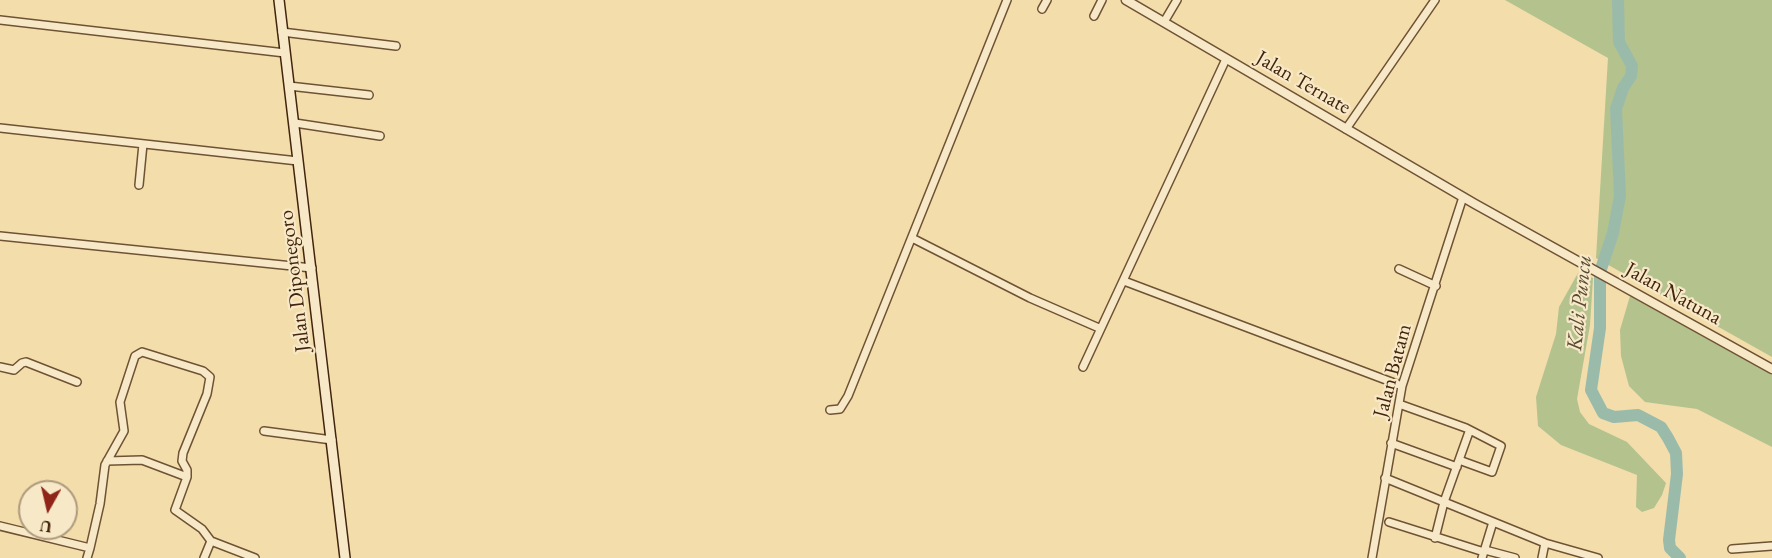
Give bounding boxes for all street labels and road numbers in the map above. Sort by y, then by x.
street label: Jalan Ternate [1251,46,1355,120]
street label: Jalan Diponegoro [274,209,316,353]
street label: Jalan Natuna [1620,257,1726,331]
street label: Jalan Batam [1368,321,1418,421]

